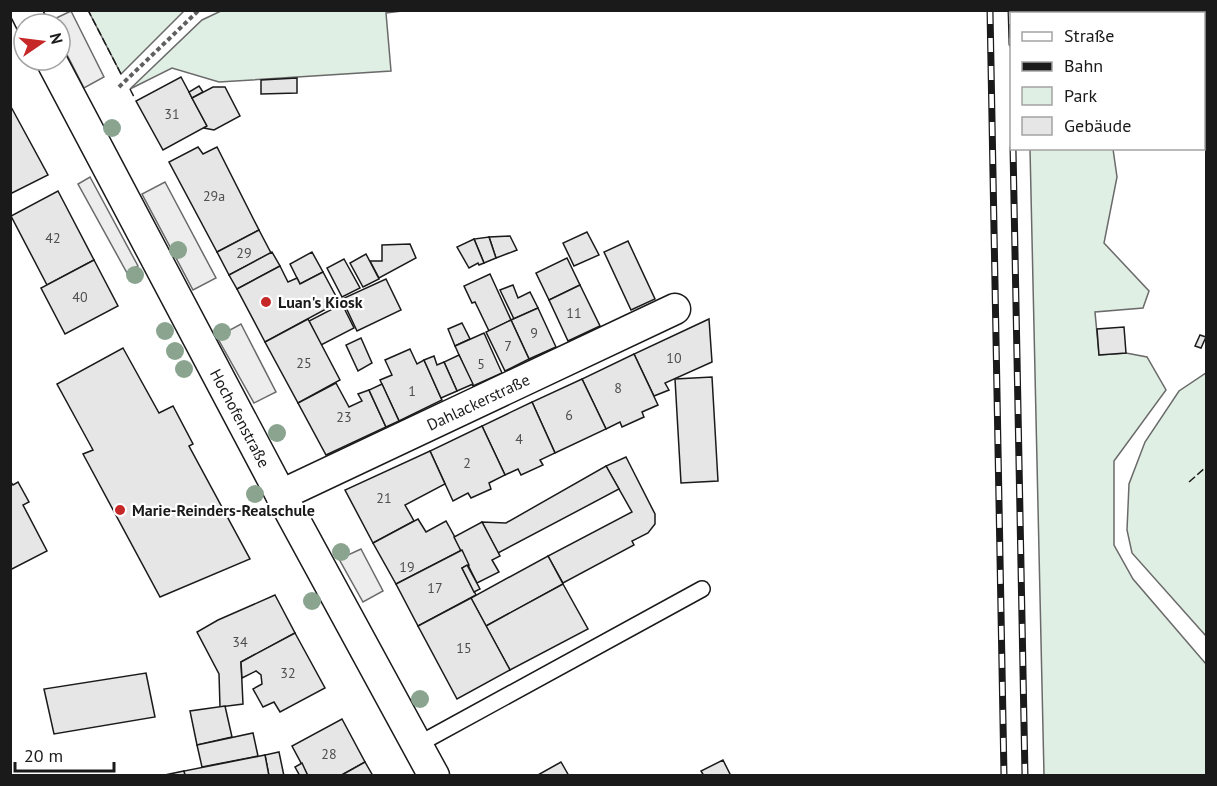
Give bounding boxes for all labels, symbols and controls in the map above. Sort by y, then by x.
north arrow [12,12,72,72]
legend [1010,12,1205,150]
text: Straße [1064,24,1115,47]
text: N [46,31,68,46]
text: Bahn [1064,54,1103,77]
text: Park [1064,84,1097,107]
house number: 31 [164,105,180,123]
text: Gebäude [1064,114,1131,137]
house number: 29a [203,187,225,205]
house number: 42 [45,229,61,247]
house number: 29 [236,244,252,262]
house number: 40 [72,288,88,306]
place label: Luan's Kiosk [278,292,363,312]
marker: Luan's Kiosk [259,295,273,309]
house number: 11 [566,304,582,322]
house number: 9 [530,324,538,342]
house number: 7 [504,337,512,355]
house number: 10 [666,349,682,367]
house number: 25 [296,354,312,372]
house number: 5 [477,355,485,373]
street label: Hochofenstraße [206,365,275,471]
street label: Dahlackerstraße [424,369,533,435]
house number: 8 [614,379,622,397]
house number: 1 [408,382,416,400]
house number: 6 [565,406,573,424]
house number: 23 [336,408,352,426]
house number: 4 [515,430,523,448]
house number: 2 [463,454,471,472]
house number: 21 [376,489,392,507]
place label: Marie-Reinders-Realschule [132,500,315,520]
marker: Marie-Reinders-Realschule [113,503,127,517]
house number: 19 [399,558,415,576]
house number: 17 [427,579,443,597]
house number: 34 [232,633,248,651]
house number: 15 [456,639,472,657]
house number: 32 [280,664,296,682]
scale bar [15,735,114,773]
text: 20 m [24,744,63,767]
house number: 28 [321,745,337,763]

